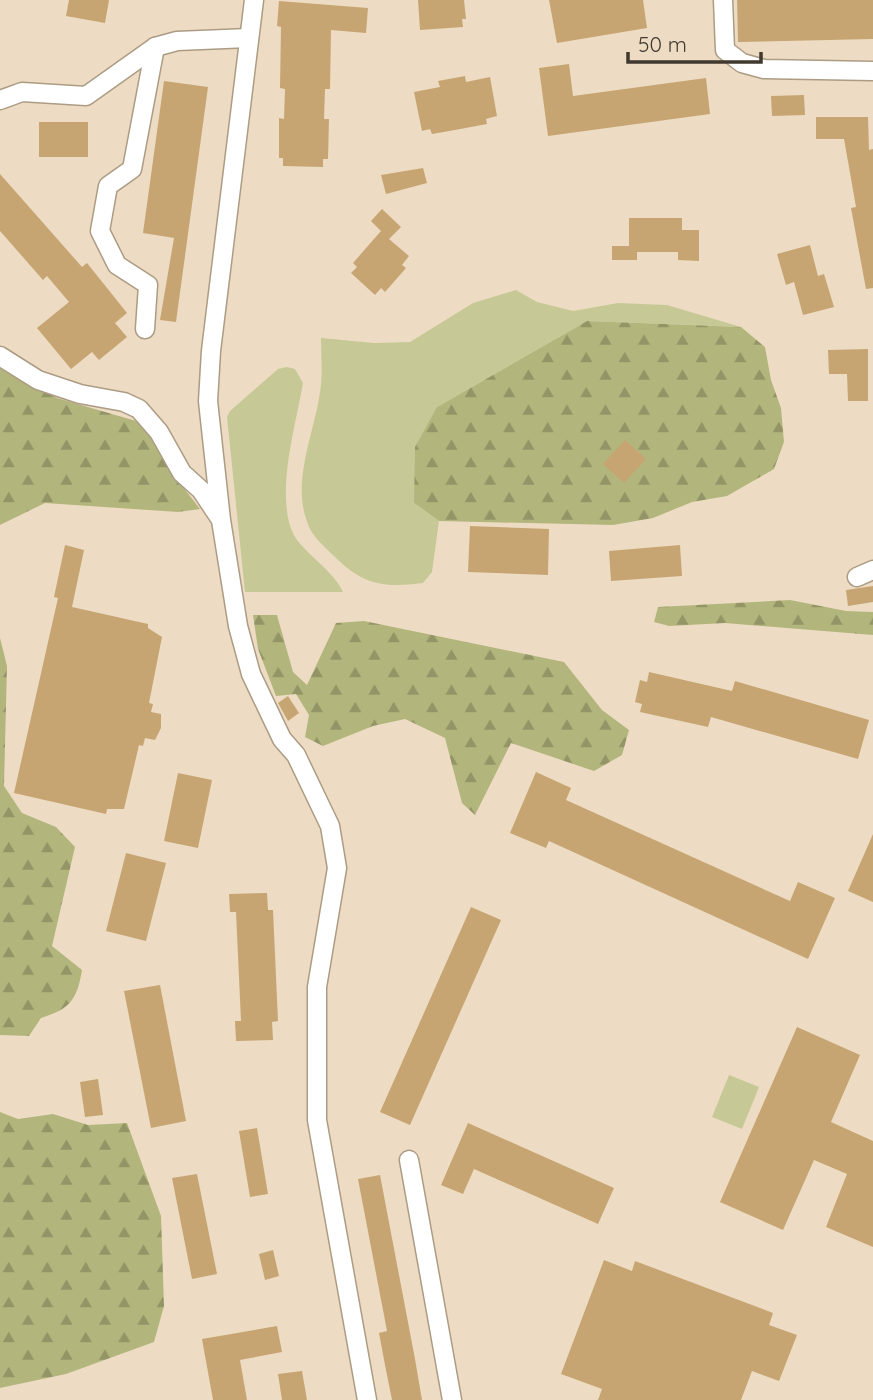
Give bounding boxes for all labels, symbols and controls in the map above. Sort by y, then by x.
scale bar [628,21,761,65]
text: 50 m [638,31,687,57]

